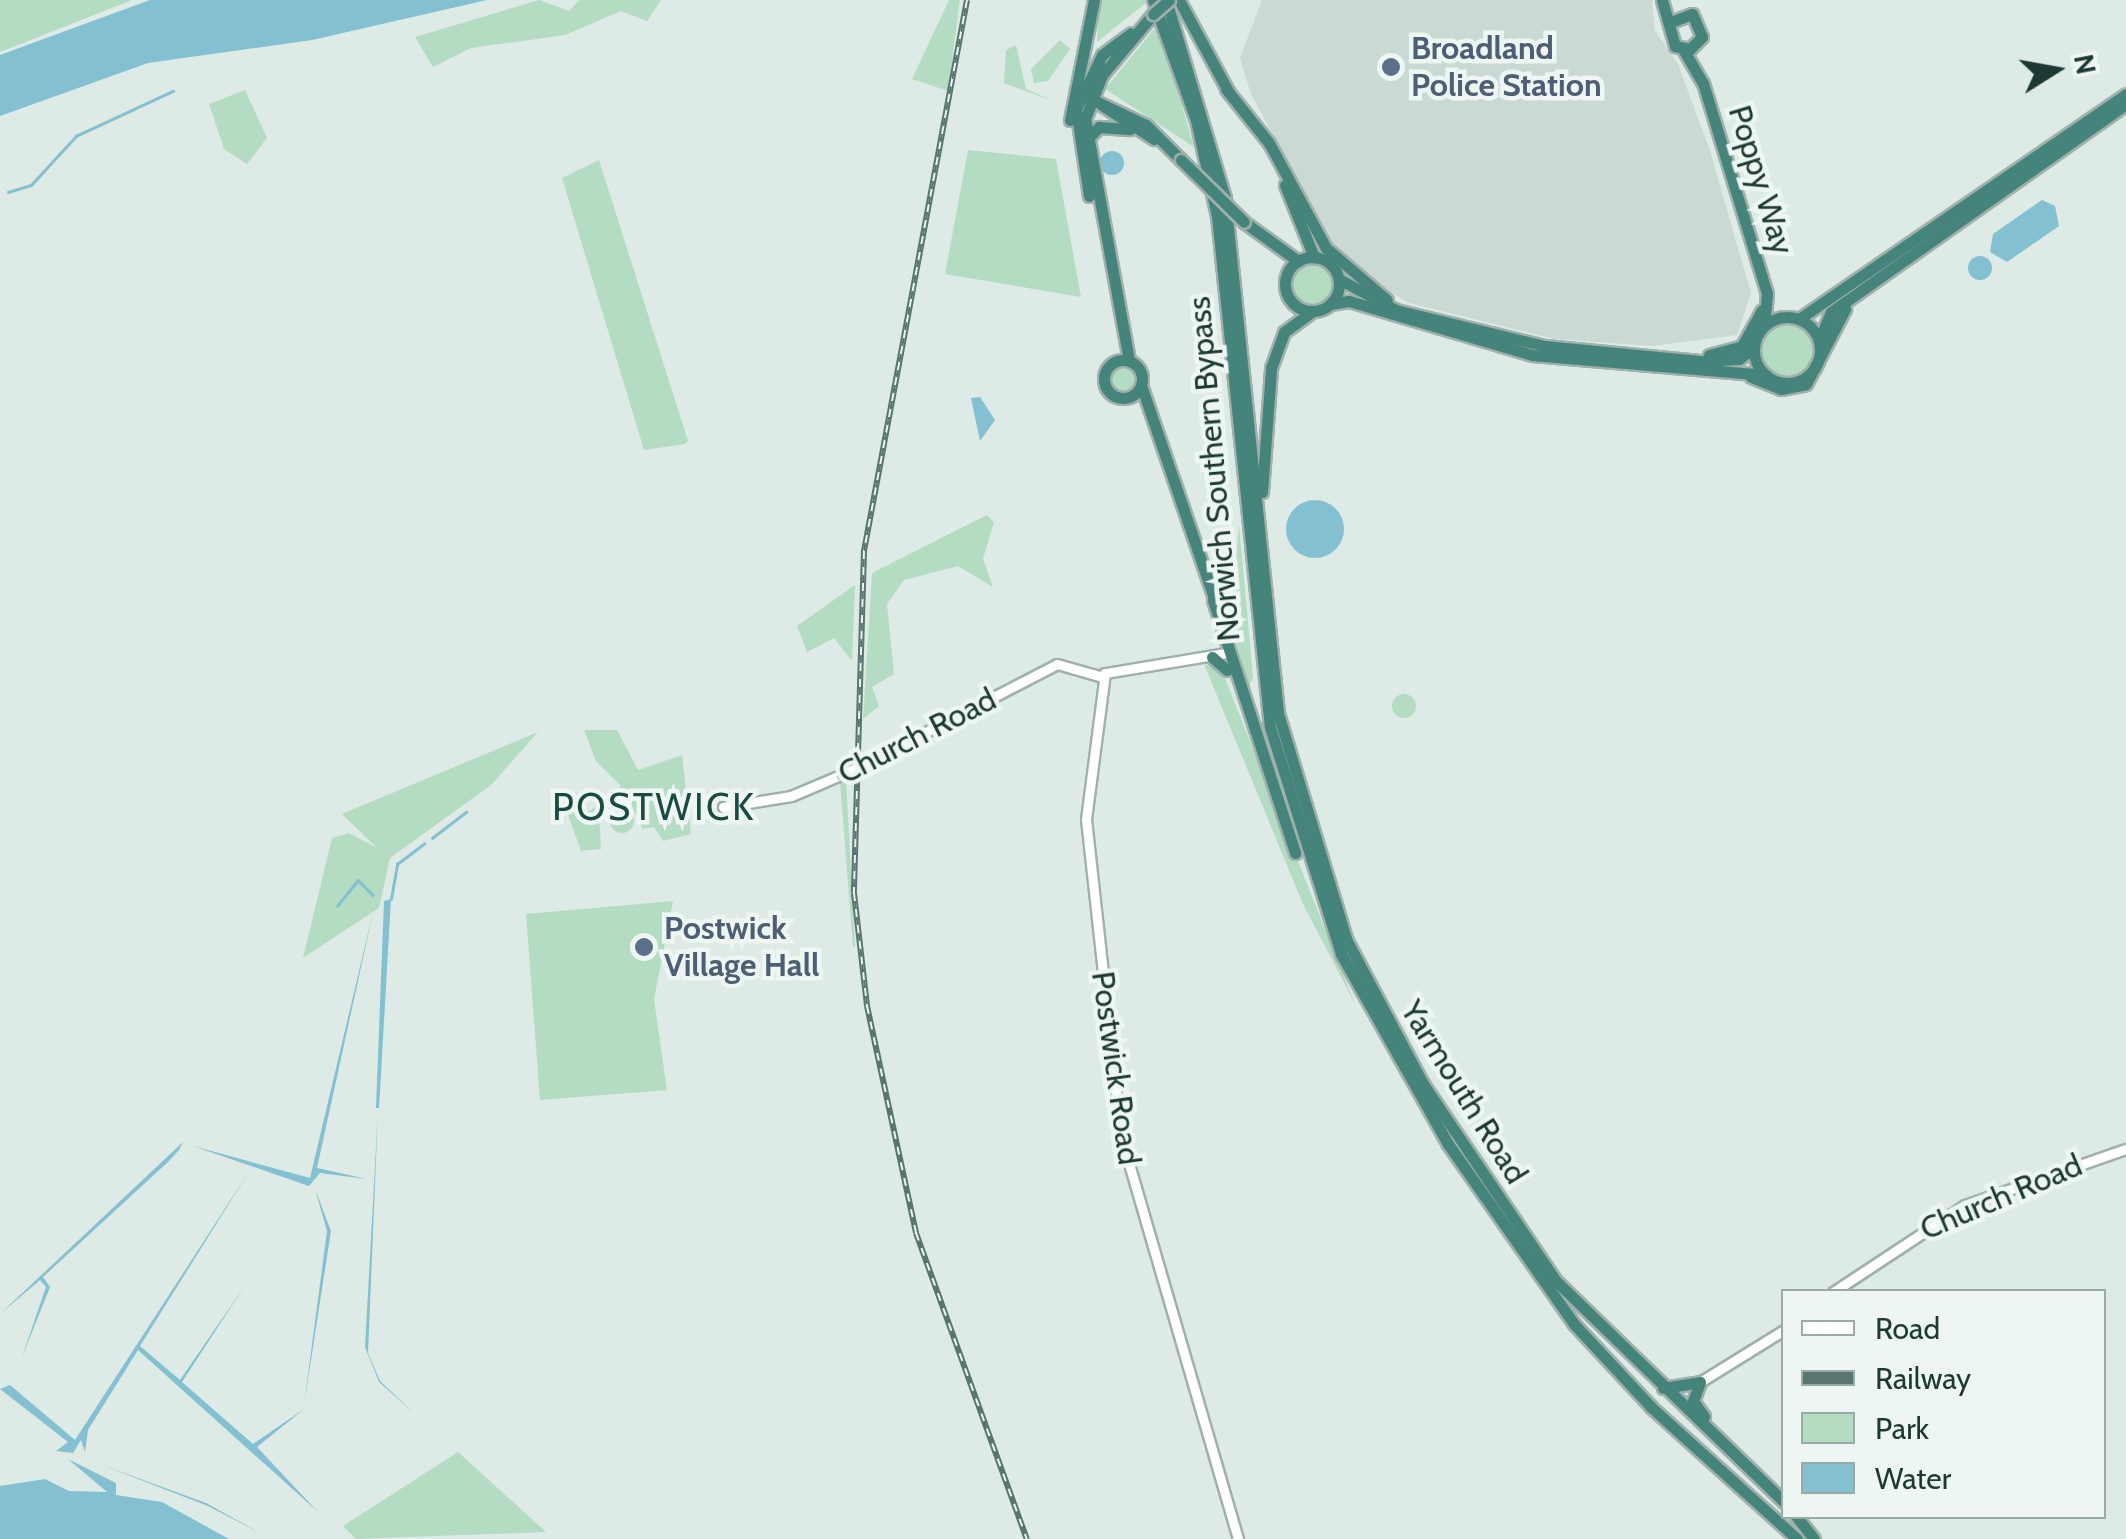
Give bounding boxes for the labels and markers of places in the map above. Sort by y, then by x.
place label: Broadland Police Station [1411,30,1602,105]
marker: Broadland Police Station [1380,56,1402,78]
place label: Postwick Village Hall [664,910,819,985]
marker: Postwick Village Hall [633,936,655,958]

